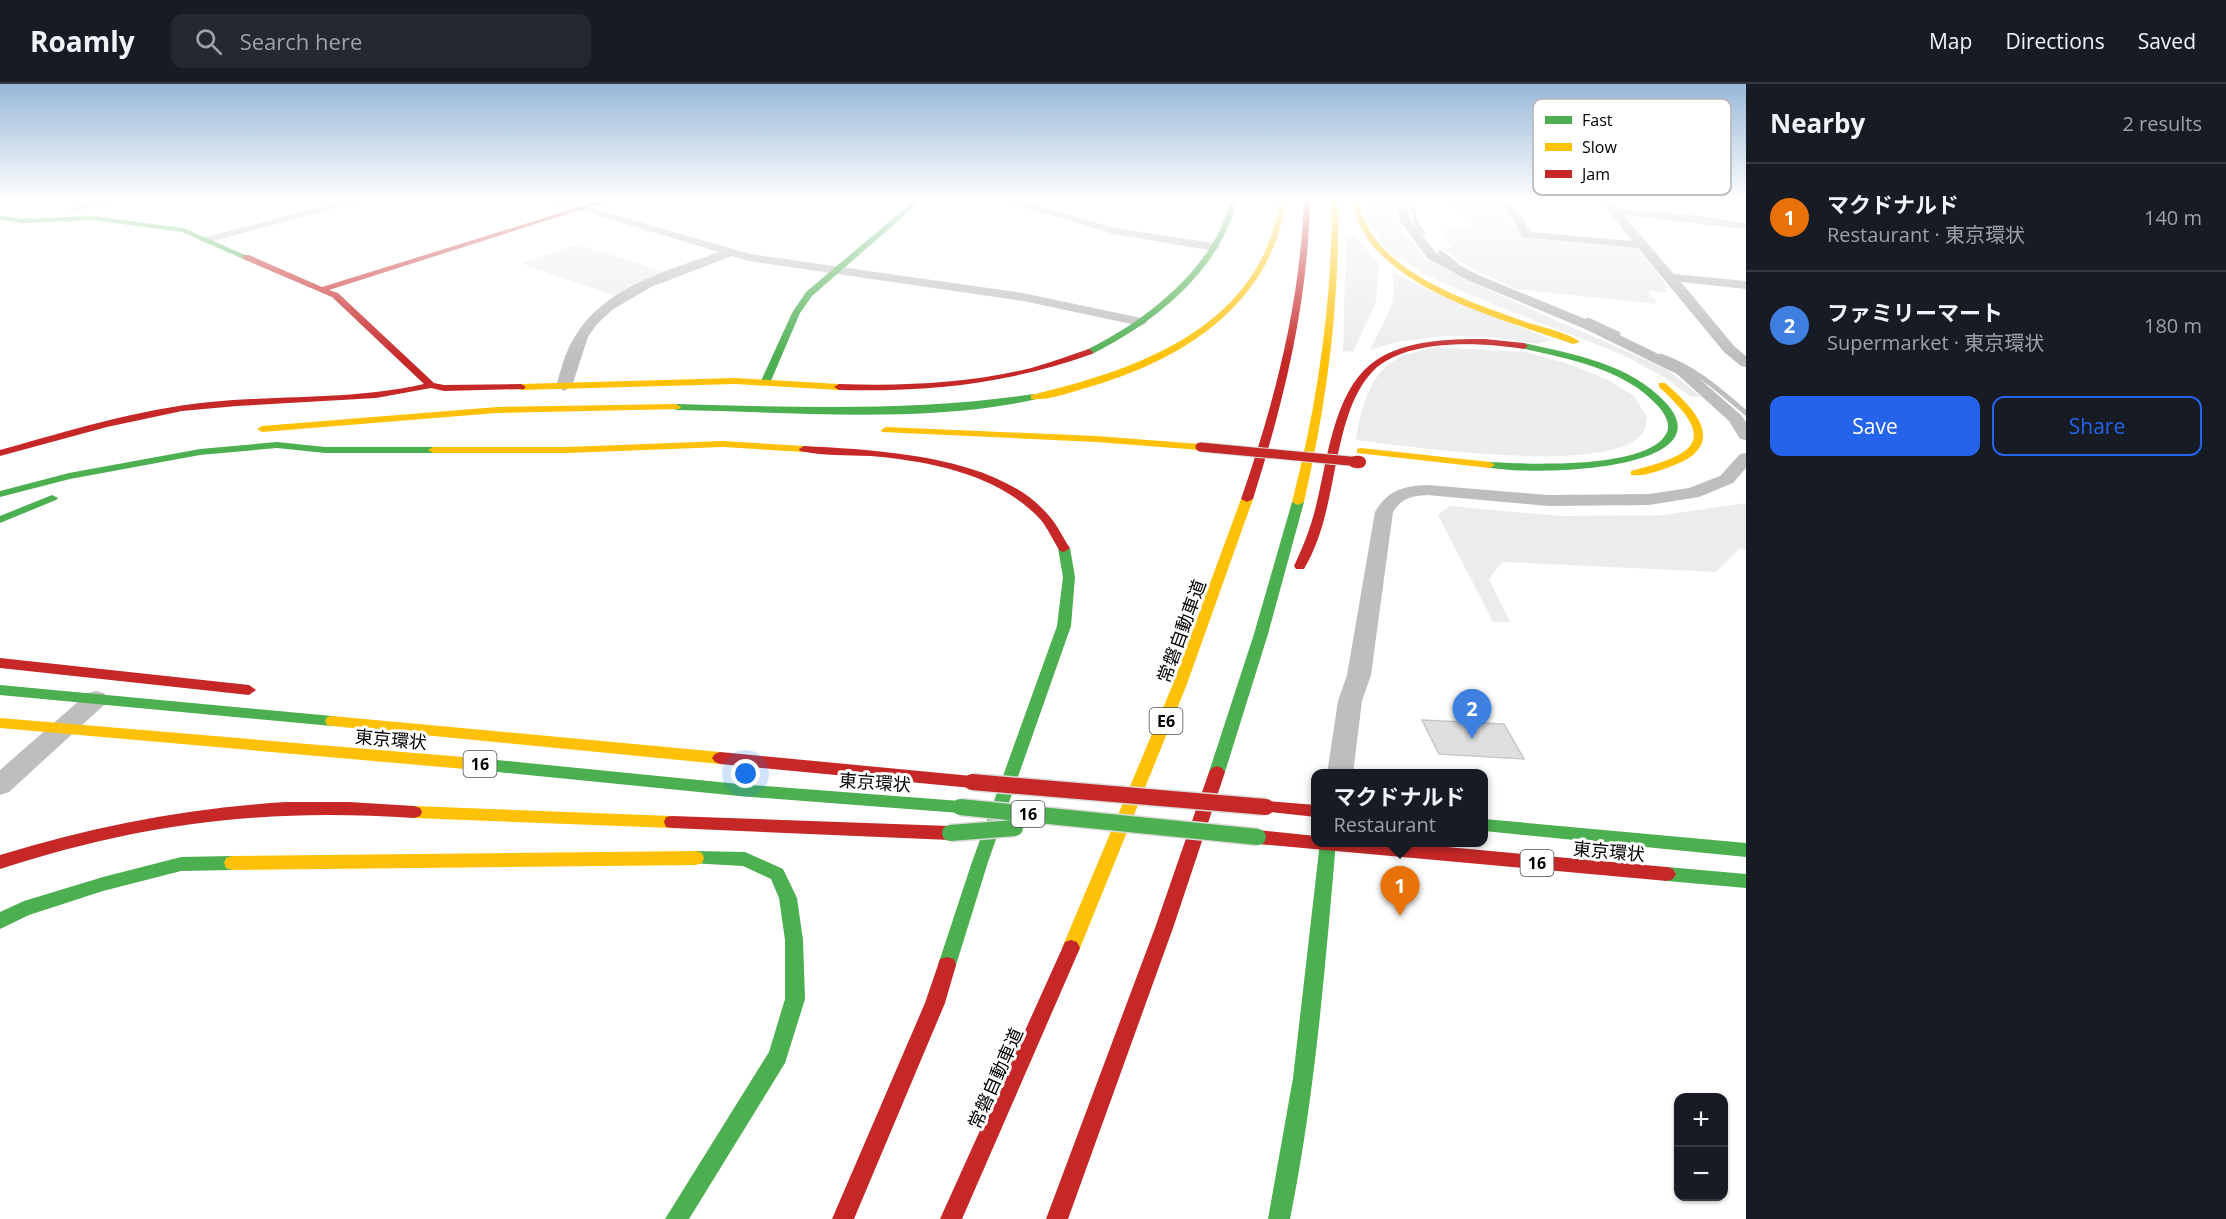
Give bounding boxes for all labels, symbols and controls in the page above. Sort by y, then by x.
search box [171,14,591,68]
text: Roamly [30,22,135,60]
icon: search [192,25,225,58]
text: Search here [240,26,362,56]
text: Map [1929,27,1972,55]
text: Directions [2005,27,2105,55]
text: Saved [2138,27,2196,55]
legend [1533,99,1731,195]
text: Nearby [1770,105,1865,141]
text: Fast [1582,109,1613,131]
text: 2 results [2122,110,2202,137]
text: Slow [1582,136,1617,158]
text: Jam [1580,163,1610,185]
text: マクドナルド [1827,189,1959,219]
text: 1 [1784,204,1795,231]
text: 140 m [2144,204,2202,231]
text: Restaurant · 東京環状 [1827,221,2025,248]
text: ファミリーマート [1827,297,2003,327]
text: 2 [1784,312,1795,339]
text: 180 m [2144,312,2202,339]
text: Supermarket · 東京環状 [1827,329,2044,356]
button: Save [1770,396,1980,456]
button: Share [1992,396,2202,456]
street label: 常磐自動車道 [1151,576,1211,686]
pin: 2 [1452,690,1492,739]
road number: E6 [1150,708,1182,734]
street label: 東京環状 [354,724,428,754]
road number: 16 [464,751,496,777]
your location [731,759,760,788]
street label: 東京環状 [838,768,912,796]
popup [1311,769,1488,847]
text: マクドナルド [1333,781,1466,811]
road number: 16 [1012,801,1044,827]
text: Restaurant [1333,811,1436,838]
street label: 東京環状 [1572,836,1646,866]
road number: 16 [1520,850,1554,876]
pin: 1 [1380,866,1420,916]
street label: 常磐自動車道 [962,1024,1028,1132]
map controls [1674,1093,1728,1201]
button: + [1674,1093,1728,1147]
button: − [1674,1147,1728,1201]

